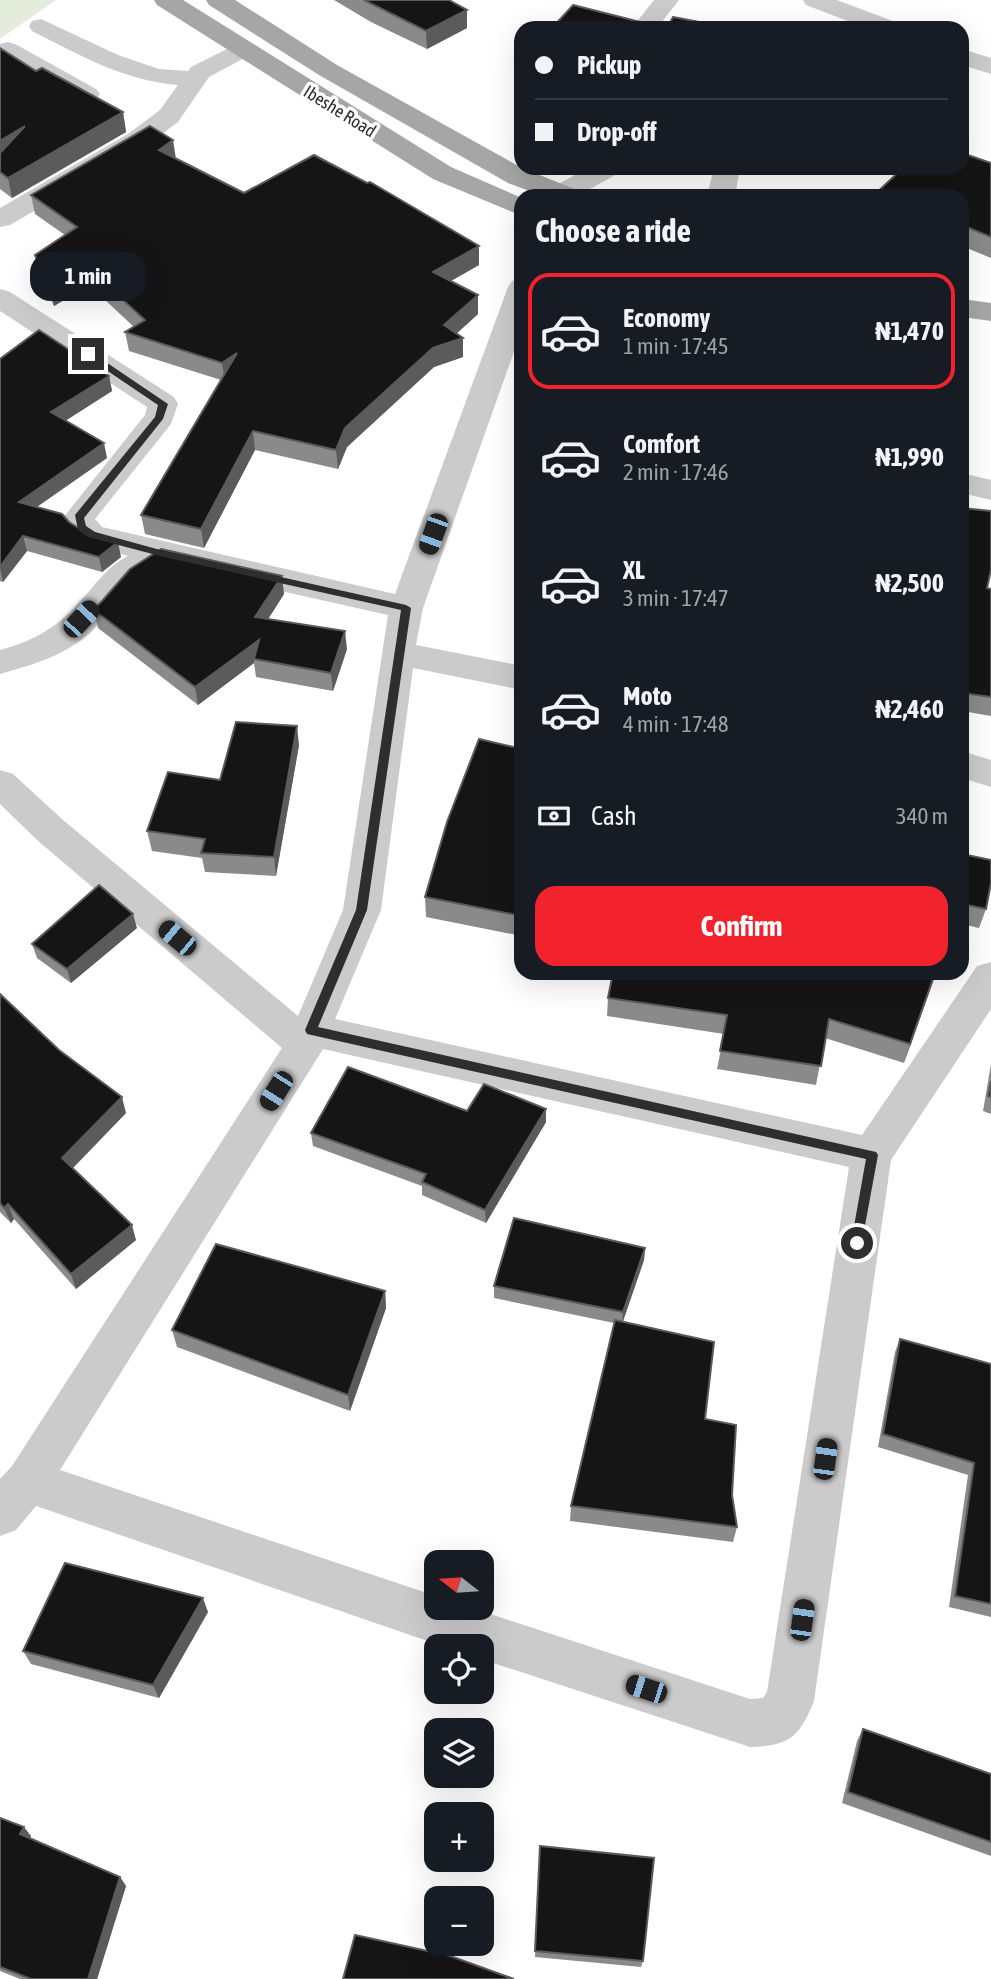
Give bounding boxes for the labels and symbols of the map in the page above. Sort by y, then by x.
street label: Ibeshe Road [300,81,380,141]
callout: 1 min [30,252,146,302]
route end [72,338,104,370]
car [416,511,451,557]
car [59,596,104,642]
car [155,916,200,960]
car [256,1068,297,1114]
route start [841,1227,873,1259]
car [812,1437,839,1481]
north arrow [424,1550,494,1620]
car [789,1598,816,1642]
car [623,1673,670,1705]

